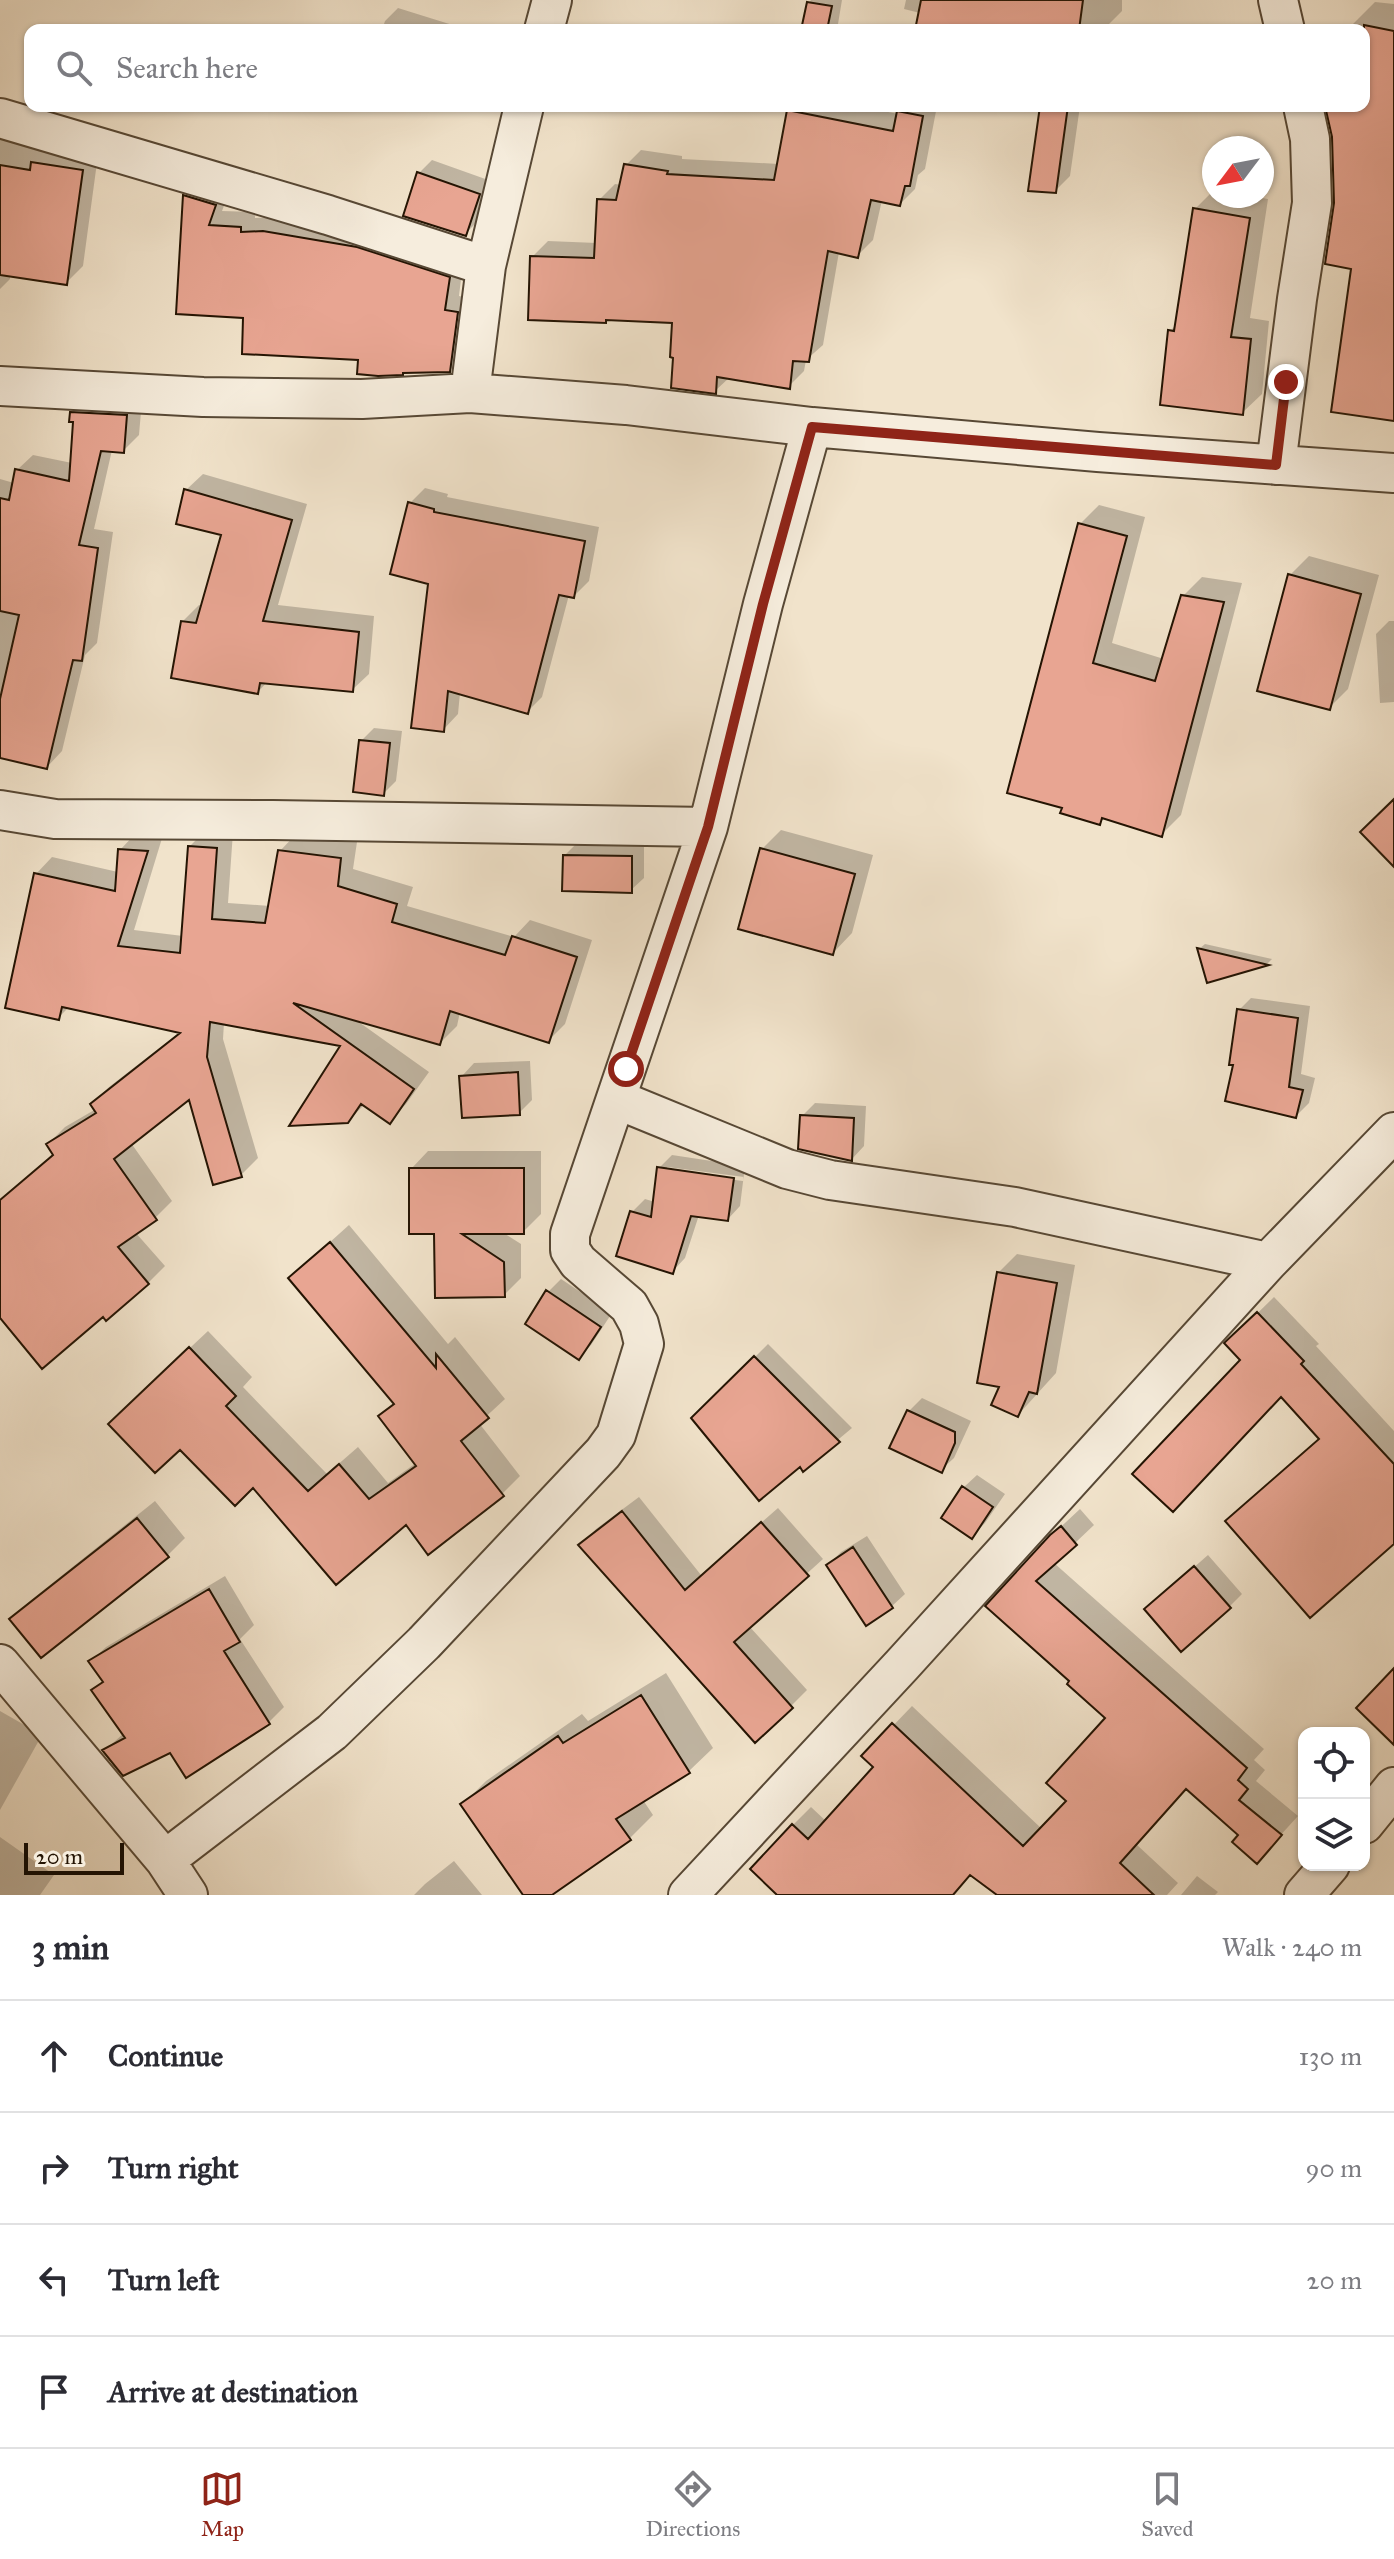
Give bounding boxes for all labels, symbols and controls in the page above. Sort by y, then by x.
search box [24,24,1370,112]
icon: search [52,46,96,90]
text: Search here [116,50,258,86]
north arrow [1202,136,1274,208]
route end [1268,364,1304,400]
route start [608,1051,644,1087]
map controls [1298,1727,1370,1871]
button: locate [1298,1727,1370,1799]
button: layers [1298,1799,1370,1871]
scale bar [24,1839,124,1875]
text: 20 m [36,1843,83,1870]
text: 3 min [32,1927,109,1968]
text: Walk · 240 m [1222,1931,1362,1963]
icon: ahead [32,2034,76,2078]
text: Continue [108,2038,223,2074]
text: 130 m [1299,2040,1362,2072]
icon: right [32,2146,76,2190]
text: Turn right [108,2150,239,2186]
text: 90 m [1305,2152,1362,2184]
icon: left [32,2258,76,2302]
text: Turn left [108,2262,219,2298]
text: 20 m [1307,2264,1362,2296]
icon: arrive [32,2370,76,2414]
text: Arrive at destination [108,2374,358,2410]
tab: Map [200,2467,244,2542]
tab: Directions [645,2467,740,2542]
tab: Saved [1141,2467,1193,2542]

